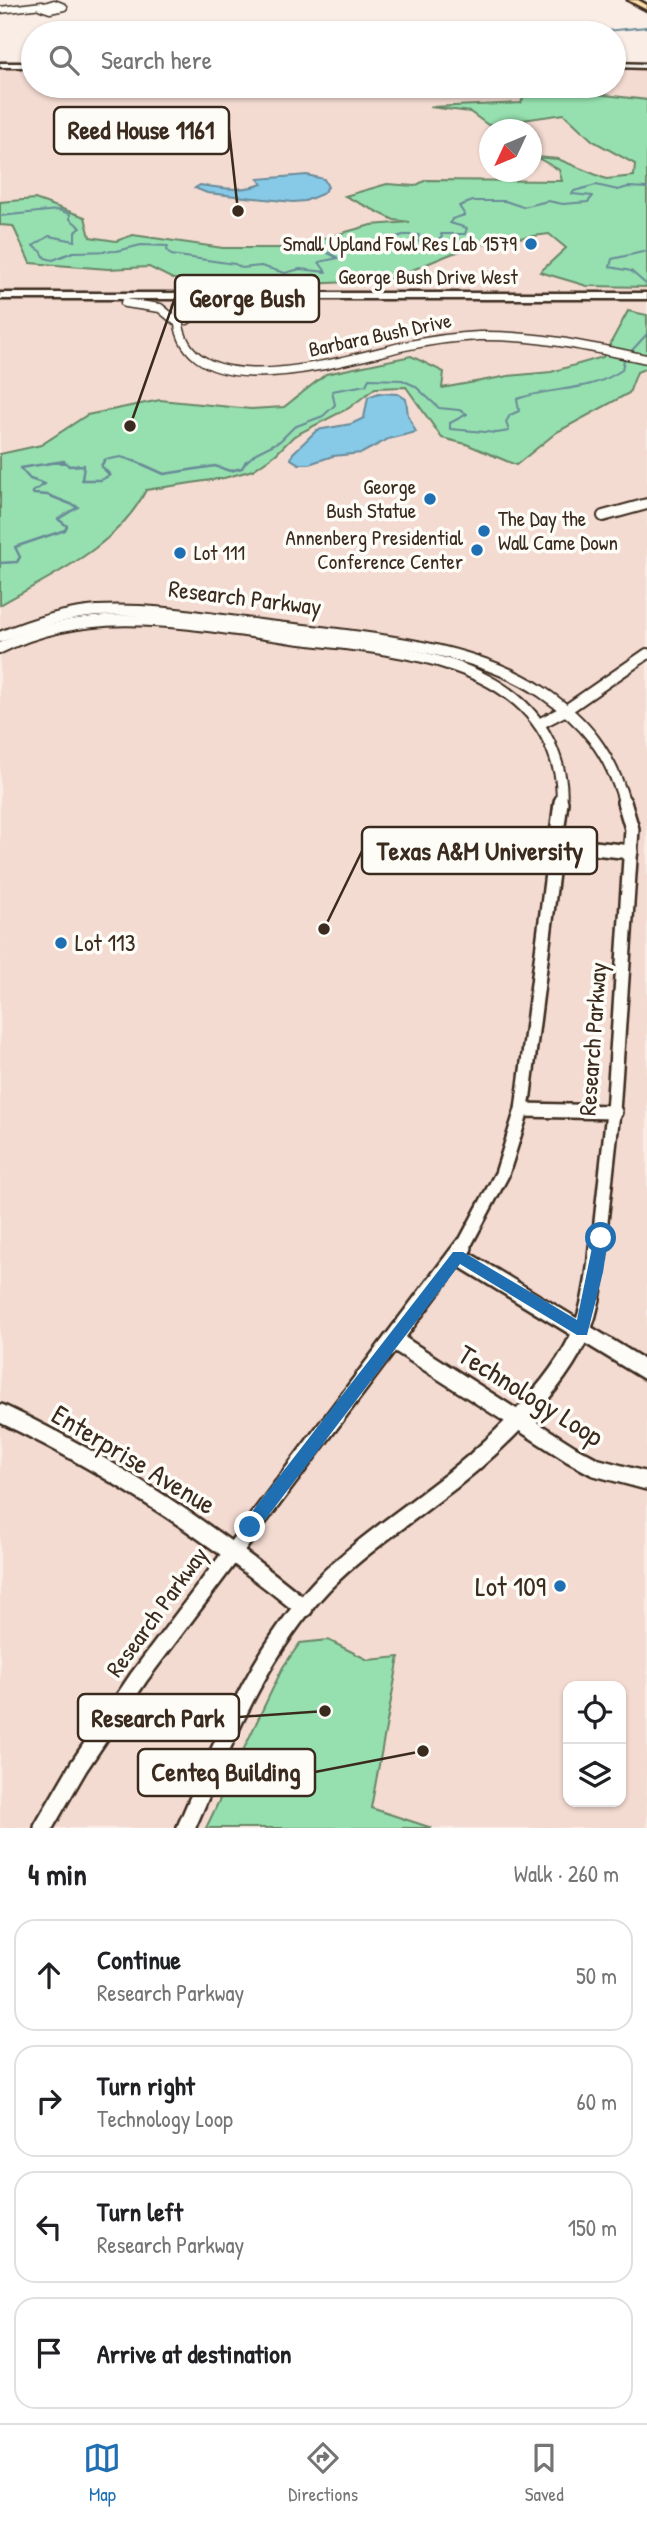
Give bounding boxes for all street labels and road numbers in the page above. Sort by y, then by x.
street label: George Bush Drive West [338,262,518,291]
street label: Barbara Bush Drive [306,305,454,364]
street label: Research Parkway [167,572,323,622]
street label: Research Parkway [571,961,613,1117]
street label: Technology Loop [451,1335,611,1455]
street label: Enterprise Avenue [45,1395,223,1523]
street label: Research Parkway [98,1540,214,1683]

